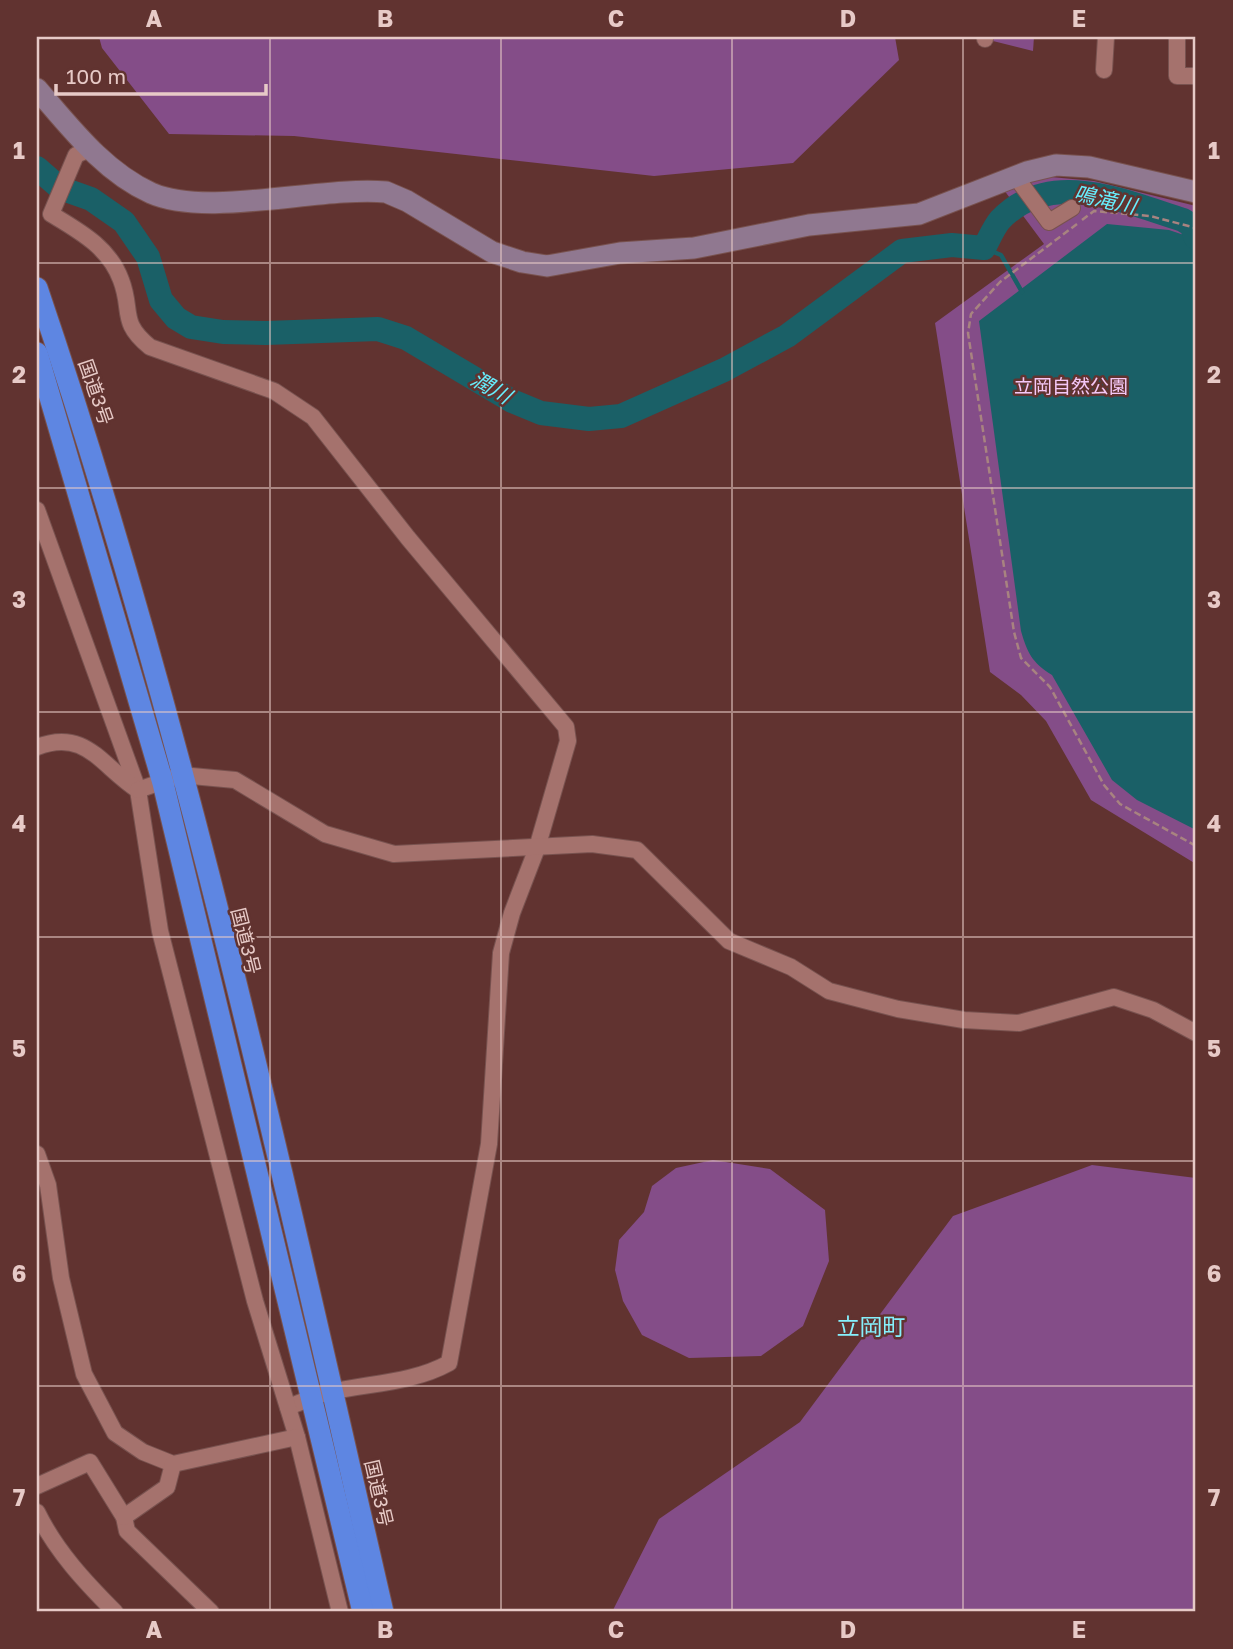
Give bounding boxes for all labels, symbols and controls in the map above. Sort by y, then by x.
text: A [146,4,163,32]
text: B [377,4,393,32]
text: C [608,4,624,32]
text: D [840,4,856,32]
text: E [1072,4,1086,32]
scale bar [56,52,266,96]
text: 100 m [66,63,126,89]
text: 1 [13,136,25,164]
text: 1 [1208,136,1220,164]
water label: 鳴滝川 [1072,179,1141,219]
street label: 国道3号 [75,356,118,428]
text: 2 [12,360,26,388]
text: 2 [1207,360,1221,388]
water label: 潤川 [467,365,518,410]
park label: 立岡自然公園 [1014,374,1128,397]
text: 3 [12,585,26,613]
text: 3 [1207,585,1221,613]
text: 4 [12,809,26,837]
text: 4 [1207,809,1221,837]
street label: 国道3号 [227,905,266,977]
text: 5 [12,1034,26,1062]
text: 5 [1207,1034,1221,1062]
text: 6 [12,1259,26,1287]
text: 6 [1207,1259,1221,1287]
district label: 立岡町 [837,1312,906,1340]
street label: 国道3号 [361,1457,398,1529]
text: 7 [13,1483,25,1511]
text: 7 [1208,1483,1220,1511]
text: A [146,1615,163,1643]
text: B [377,1615,393,1643]
text: C [608,1615,624,1643]
text: D [840,1615,856,1643]
text: E [1072,1615,1086,1643]

